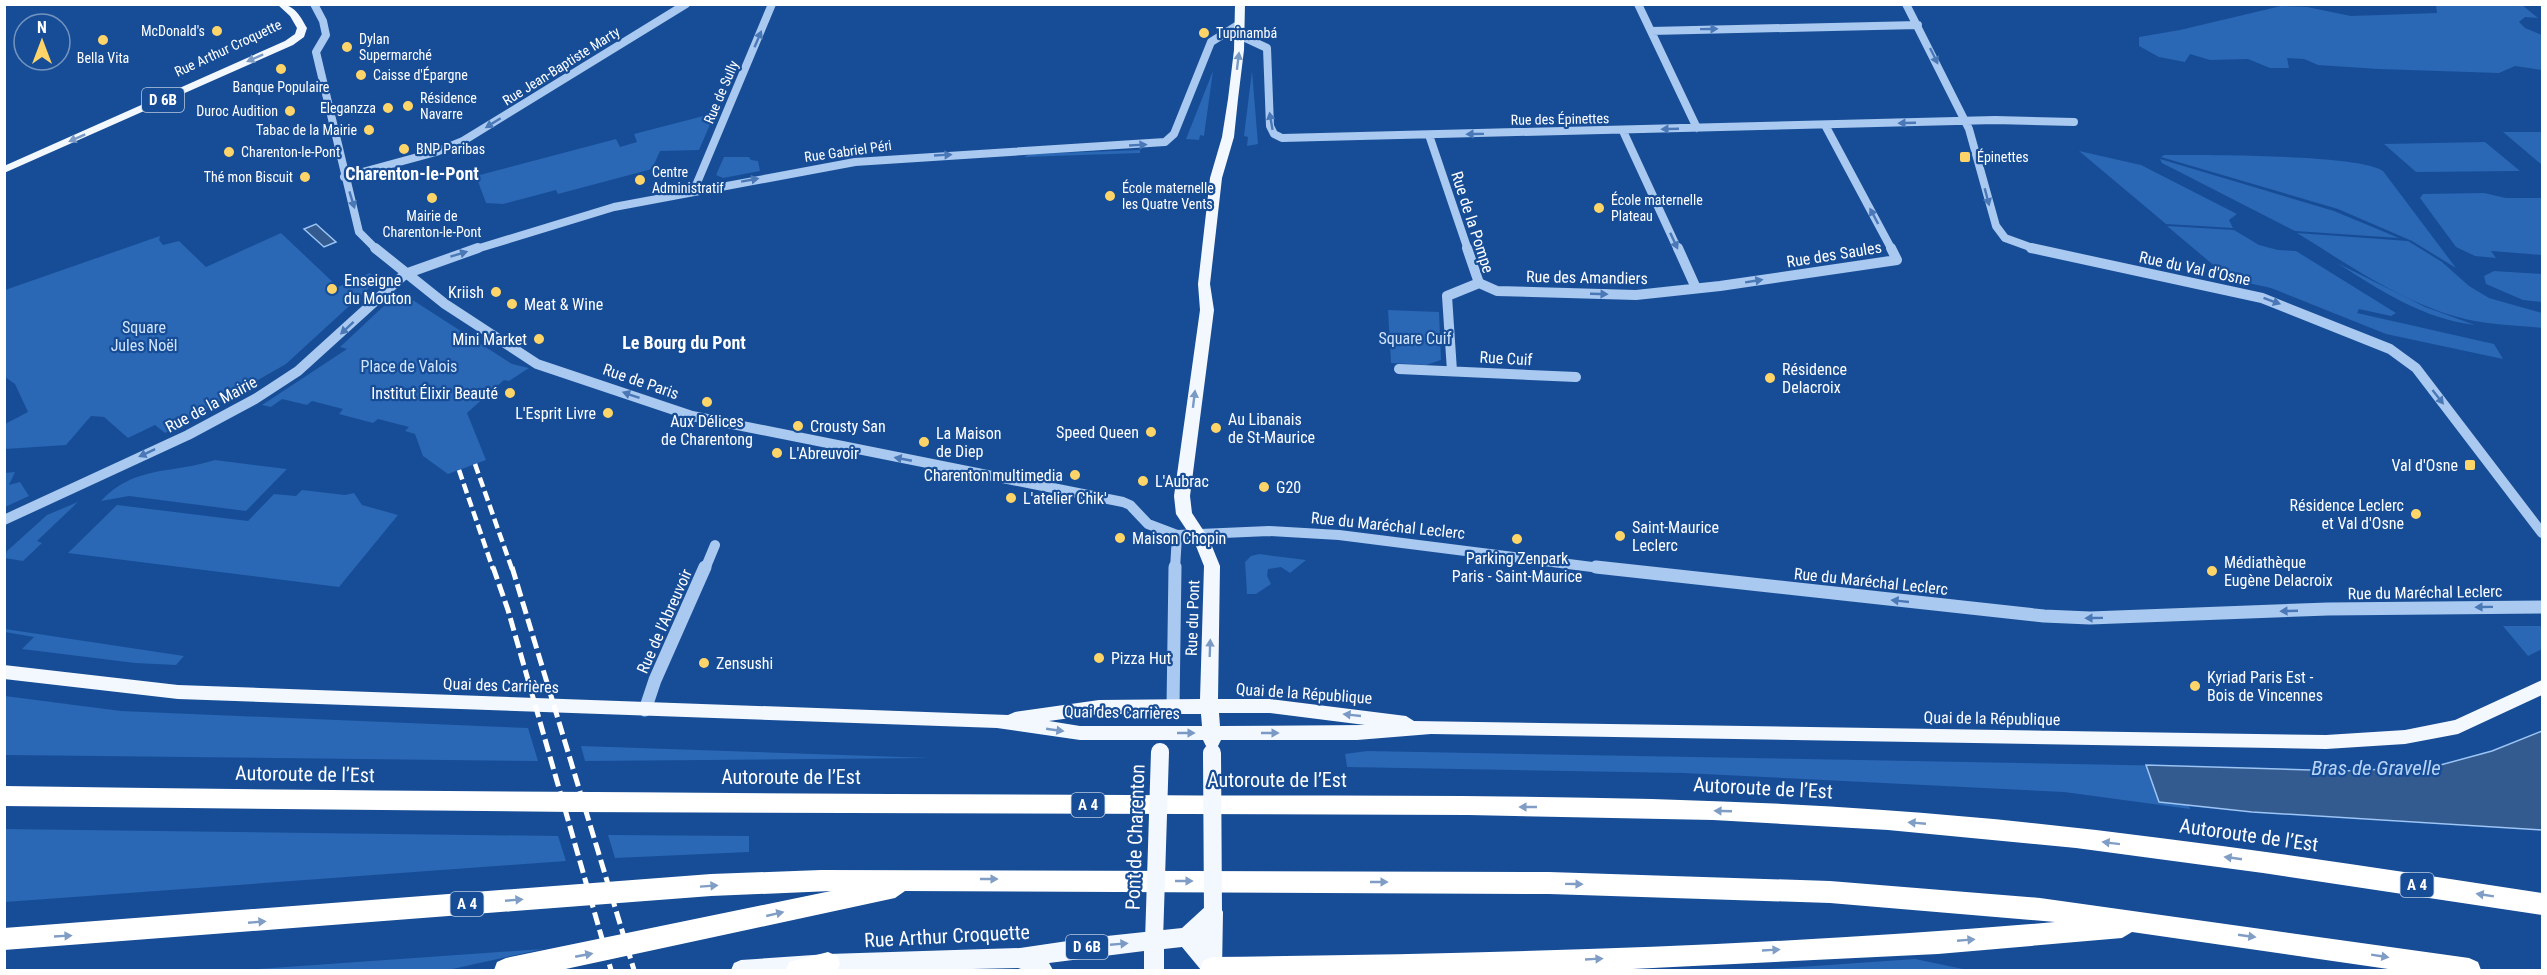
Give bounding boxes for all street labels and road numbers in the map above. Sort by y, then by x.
street label: Rue Arthur Croquette [172,16,284,80]
street label: Rue Jean-Baptiste Marty [499,23,623,109]
street label: Rue de Sully [701,58,742,126]
road number: D 6B [142,88,184,112]
street label: Rue des Épinettes [1510,109,1609,128]
street label: Rue Gabriel Péri [803,137,893,165]
street label: Rue de la Pompe [1447,169,1498,275]
street label: Rue des Saules [1785,238,1883,271]
street label: Rue du Val d'Osne [2138,247,2252,290]
street label: Rue des Amandiers [1526,267,1648,288]
street label: Rue Cuif [1479,348,1533,369]
street label: Rue de Paris [600,360,681,403]
street label: Rue de la Mairie [162,372,260,437]
street label: Rue du Maréchal Leclerc [1310,508,1466,543]
street label: Rue du Maréchal Leclerc [1793,564,1949,599]
street label: Rue de l'Abreuvoir [633,566,696,676]
street label: Rue du Pont [1182,579,1203,656]
street label: Rue du Maréchal Leclerc [2348,582,2502,603]
street label: Quai des Carrières [443,674,559,697]
street label: Quai de la République [1235,679,1373,708]
street label: Quai des Carrières [1064,702,1180,723]
street label: Quai de la République [1924,708,2060,729]
street label: Autoroute de l’Est [235,761,375,787]
street label: Pont de Charenton [1120,764,1150,910]
street label: Autoroute de l’Est [721,765,861,789]
street label: Autoroute de l’Est [1207,768,1347,792]
street label: Autoroute de l’Est [1693,772,1833,804]
road number: A 4 [1072,793,1104,817]
street label: Autoroute de l’Est [2178,813,2320,857]
road number: A 4 [2400,873,2434,897]
road number: A 4 [450,892,484,916]
street label: Rue Arthur Croquette [864,920,1030,952]
road number: D 6B [1066,935,1108,959]

